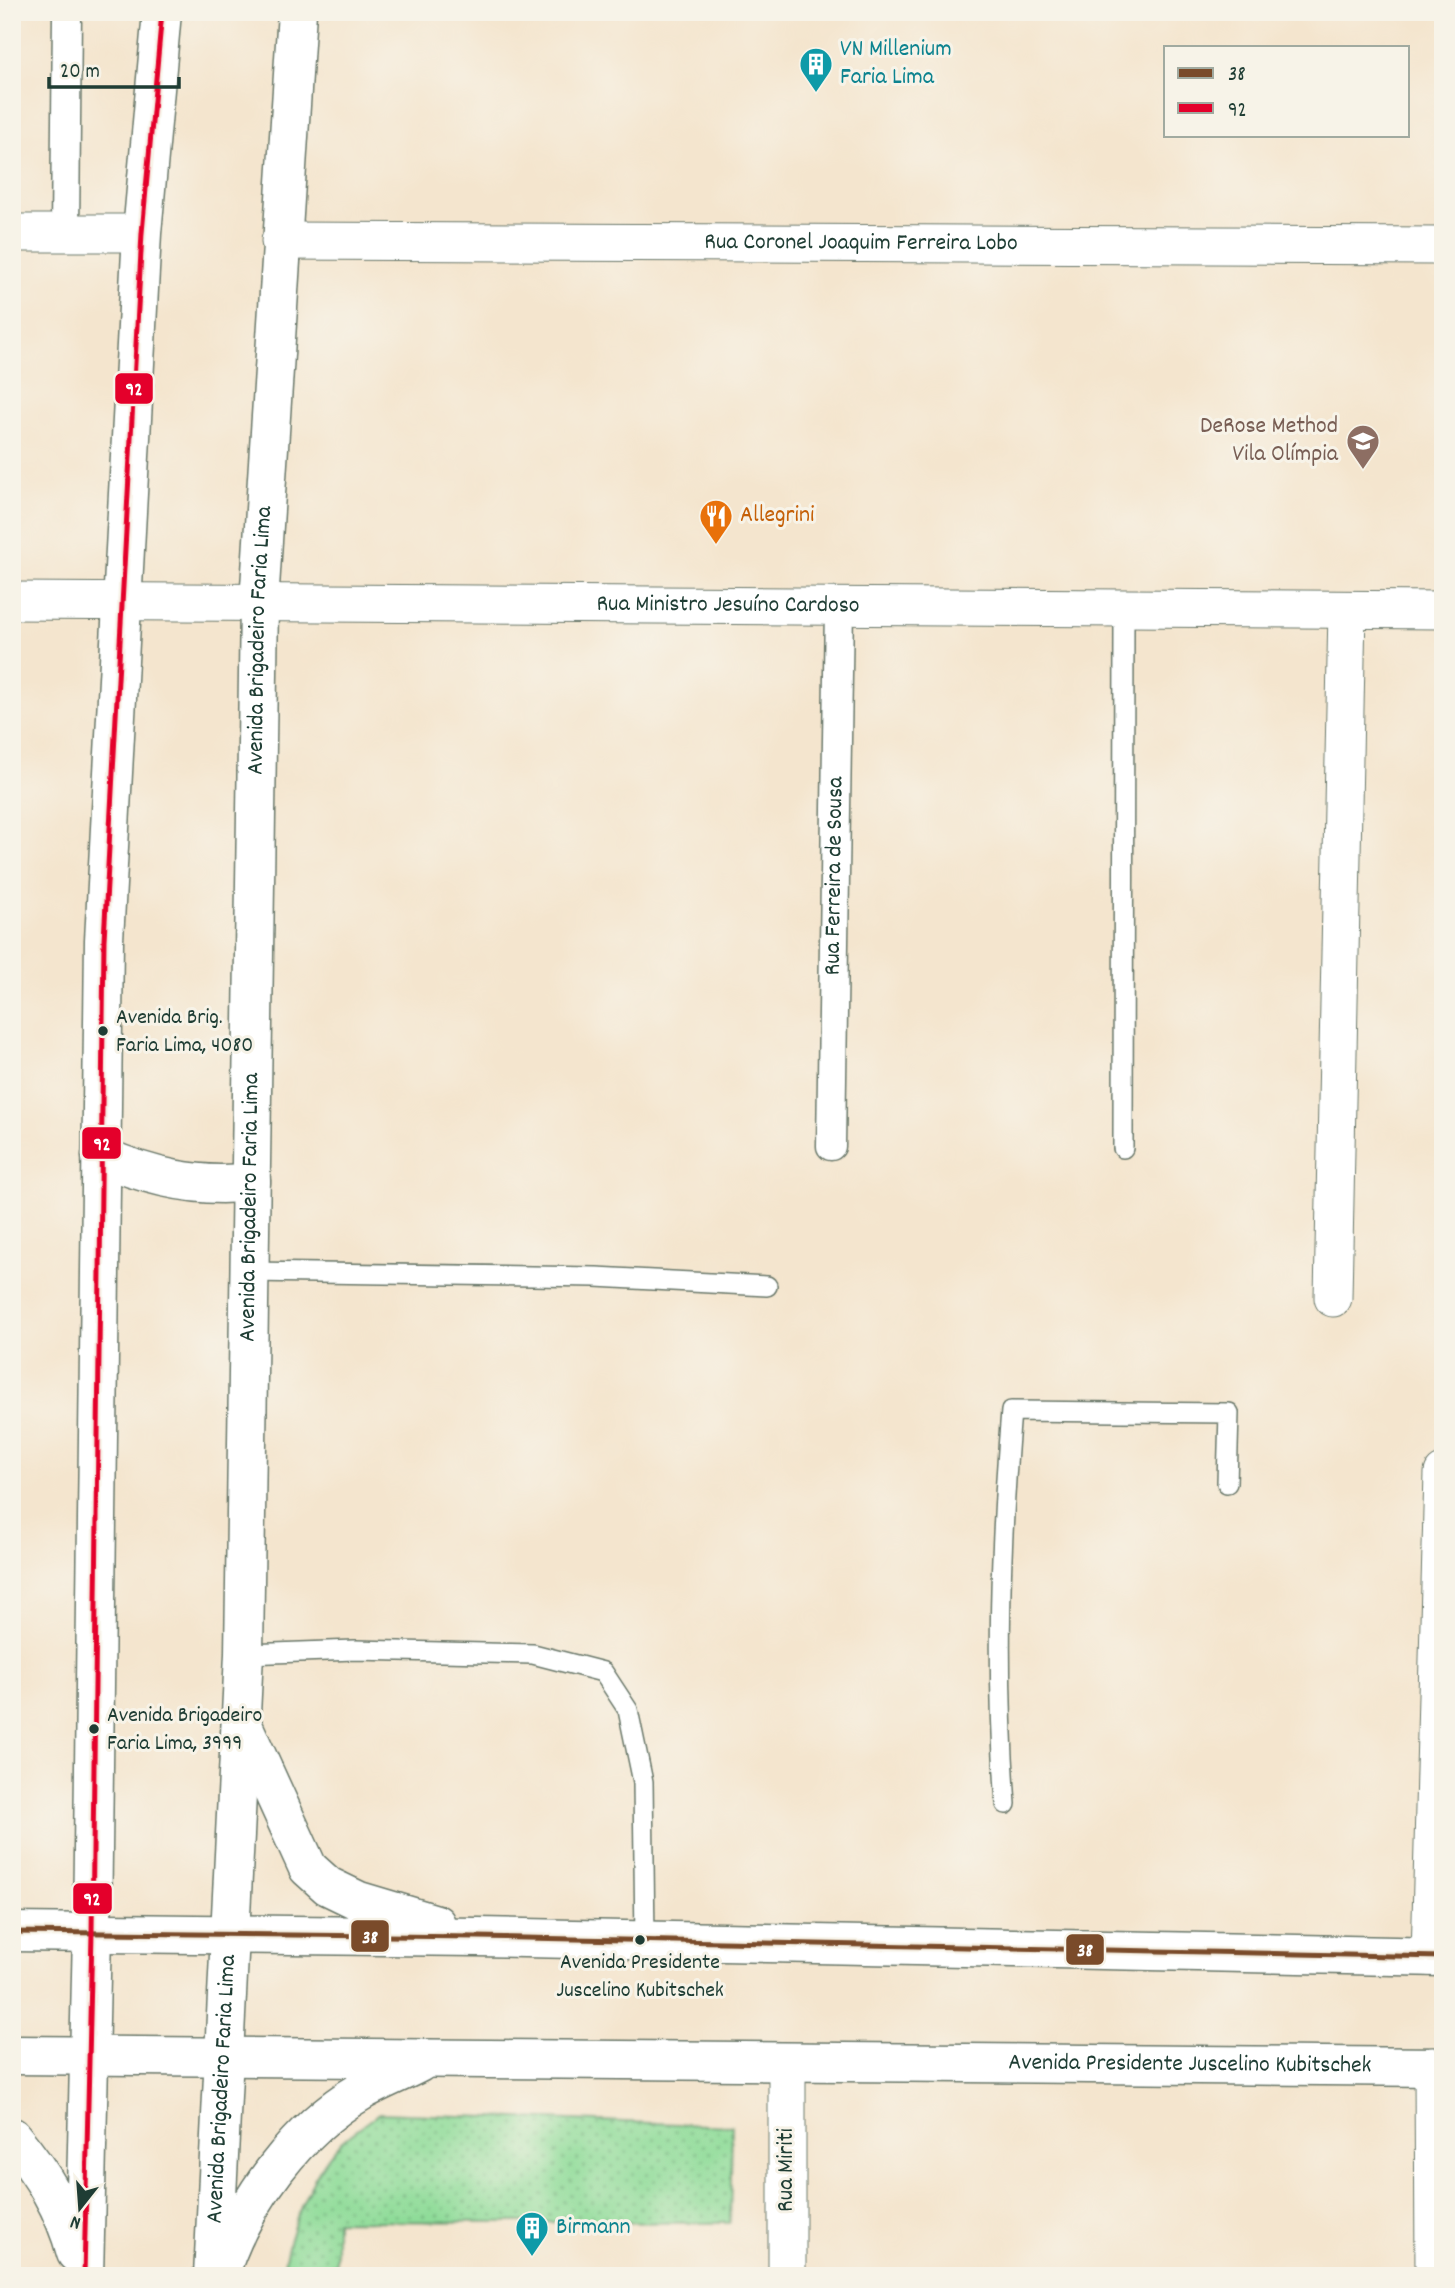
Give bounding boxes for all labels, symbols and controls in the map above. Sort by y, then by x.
place label: VN Millenium Faria Lima [840,33,952,95]
building icon: VN Millenium Faria Lima [797,45,835,94]
scale bar [49,46,178,90]
legend [1164,46,1410,136]
text: 20 m [60,58,100,88]
text: 38 [1228,61,1246,91]
text: 92 [1228,97,1247,127]
street label: Rua Coronel Joaquim Ferreira Lobo [704,226,1018,261]
line badge: 92 [114,372,154,405]
text: 92 [125,378,143,405]
place label: DeRose Method Vila Olímpia [1200,410,1339,472]
school or university icon: DeRose Method Vila Olímpia [1344,422,1382,471]
restaurant icon: Allegrini [697,497,735,546]
place label: Allegrini [740,499,814,533]
street label: Avenida Brigadeiro Faria Lima [240,504,282,775]
street label: Rua Ministro Jesuíno Cardoso [596,588,860,623]
street label: Rua Ferreira de Sousa [817,776,853,976]
place label: Avenida Brig. Faria Lima, 4080 [116,1003,253,1062]
marker: Avenida Brig. Faria Lima, 4080 [96,1024,110,1038]
street label: Avenida Brigadeiro Faria Lima [231,1072,269,1342]
line badge: 92 [81,1126,122,1160]
text: 92 [93,1133,111,1160]
place label: Avenida Brigadeiro Faria Lima, 3999 [107,1701,262,1760]
marker: Avenida Brigadeiro Faria Lima, 3999 [87,1722,101,1736]
line badge: 92 [72,1882,113,1915]
text: 92 [83,1888,101,1915]
line badge: 38 [350,1919,390,1953]
text: 38 [362,1926,378,1953]
marker: Avenida Presidente Juscelino Kubitschek [633,1933,647,1947]
line badge: 38 [1065,1933,1105,1966]
text: 38 [1077,1939,1093,1966]
place label: Avenida Presidente Juscelino Kubitschek [556,1948,724,2007]
street label: Avenida Brigadeiro Faria Lima [199,1953,246,2224]
street label: Avenida Presidente Juscelino Kubitschek [1008,2046,1372,2083]
street label: Rua Miriti [770,2128,804,2212]
north arrow [46,2172,116,2242]
text: N [68,2207,84,2235]
building icon: Birmann [513,2209,551,2258]
place label: Birmann [556,2211,631,2245]

